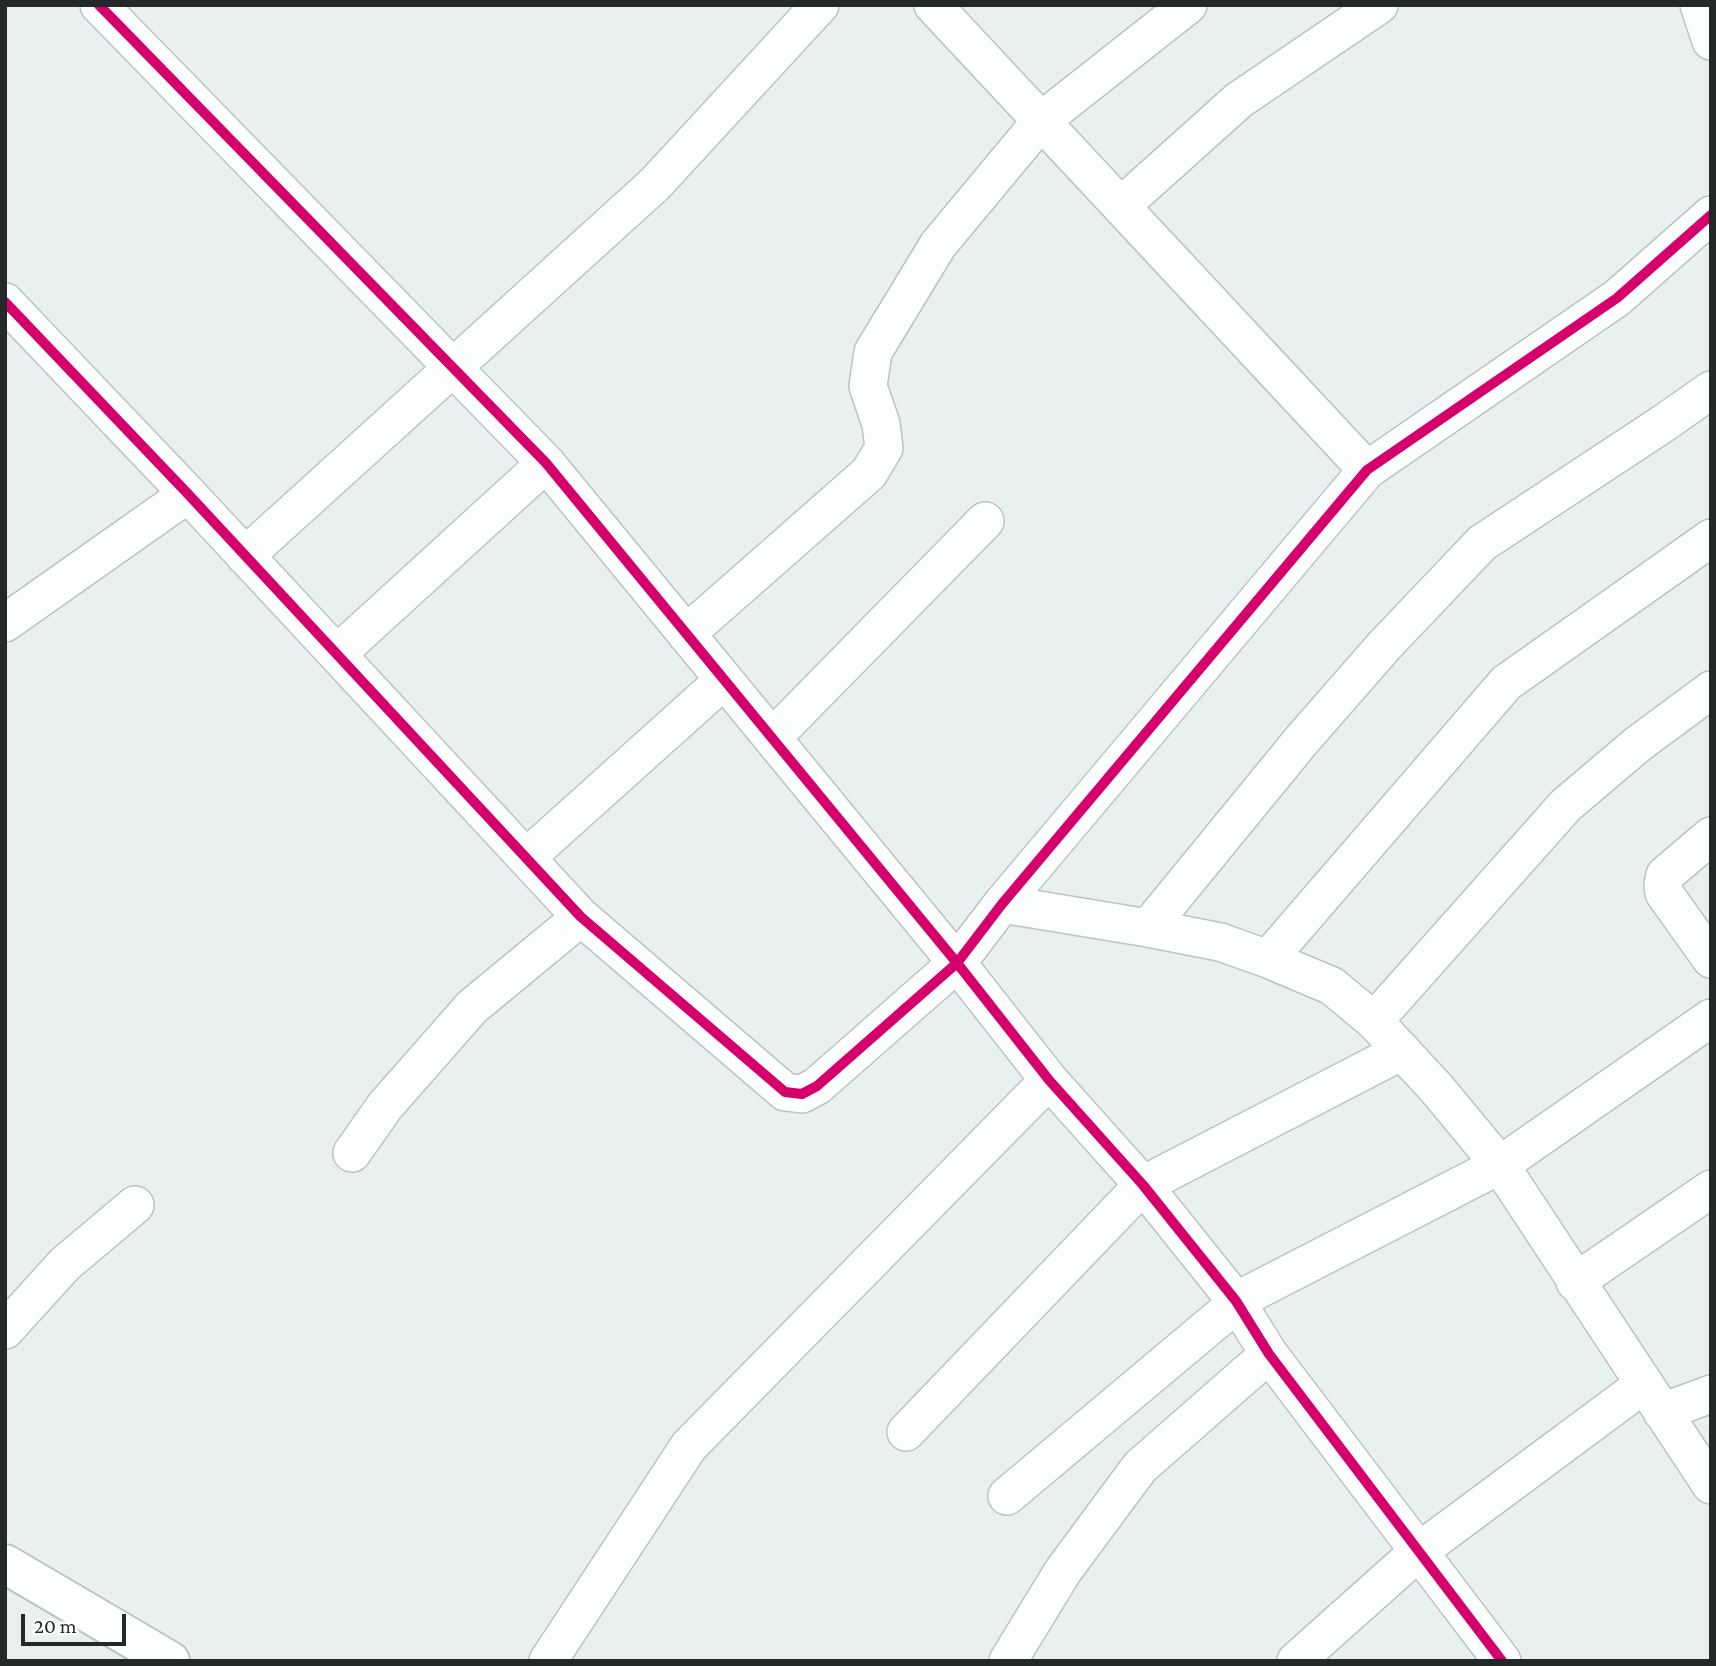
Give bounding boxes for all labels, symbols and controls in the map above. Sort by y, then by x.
scale bar [24,1600,130,1644]
text: 20 m [34,1614,77,1638]

